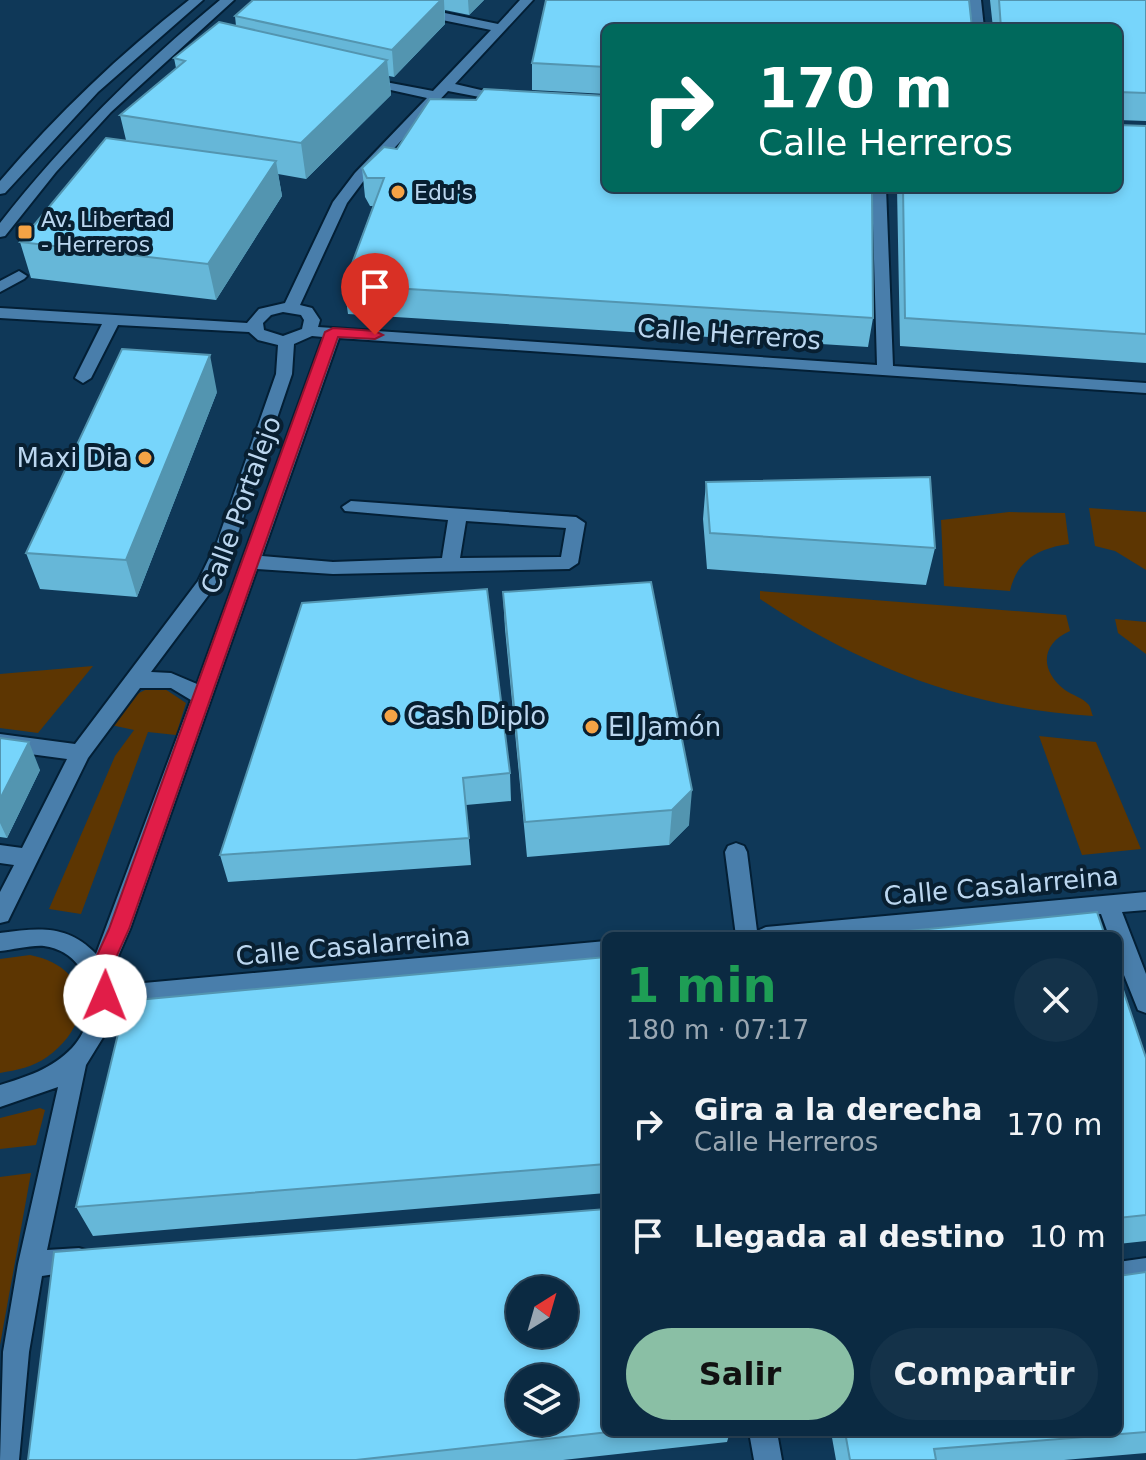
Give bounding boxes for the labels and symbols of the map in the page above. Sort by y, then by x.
place label: Edu's [414,180,473,205]
marker: Edu's [389,183,407,201]
place label: Av. Libertad - Herreros [41,207,171,257]
marker: Av. Libertad - Herreros [16,223,34,241]
pin [341,253,409,335]
street label: Calle Herreros [636,313,822,355]
street label: Calle Portalejo [195,412,287,598]
place label: Maxi Dia [17,443,129,473]
marker: Maxi Dia [136,449,154,467]
place label: Cash Diplo [407,701,546,731]
marker: Cash Diplo [382,707,400,725]
place label: El Jamón [608,712,721,742]
marker: El Jamón [583,718,601,736]
street label: Calle Casalarreina [882,861,1120,911]
street label: Calle Casalarreina [234,921,472,971]
position arrow [63,954,147,1038]
north arrow [506,1276,578,1348]

